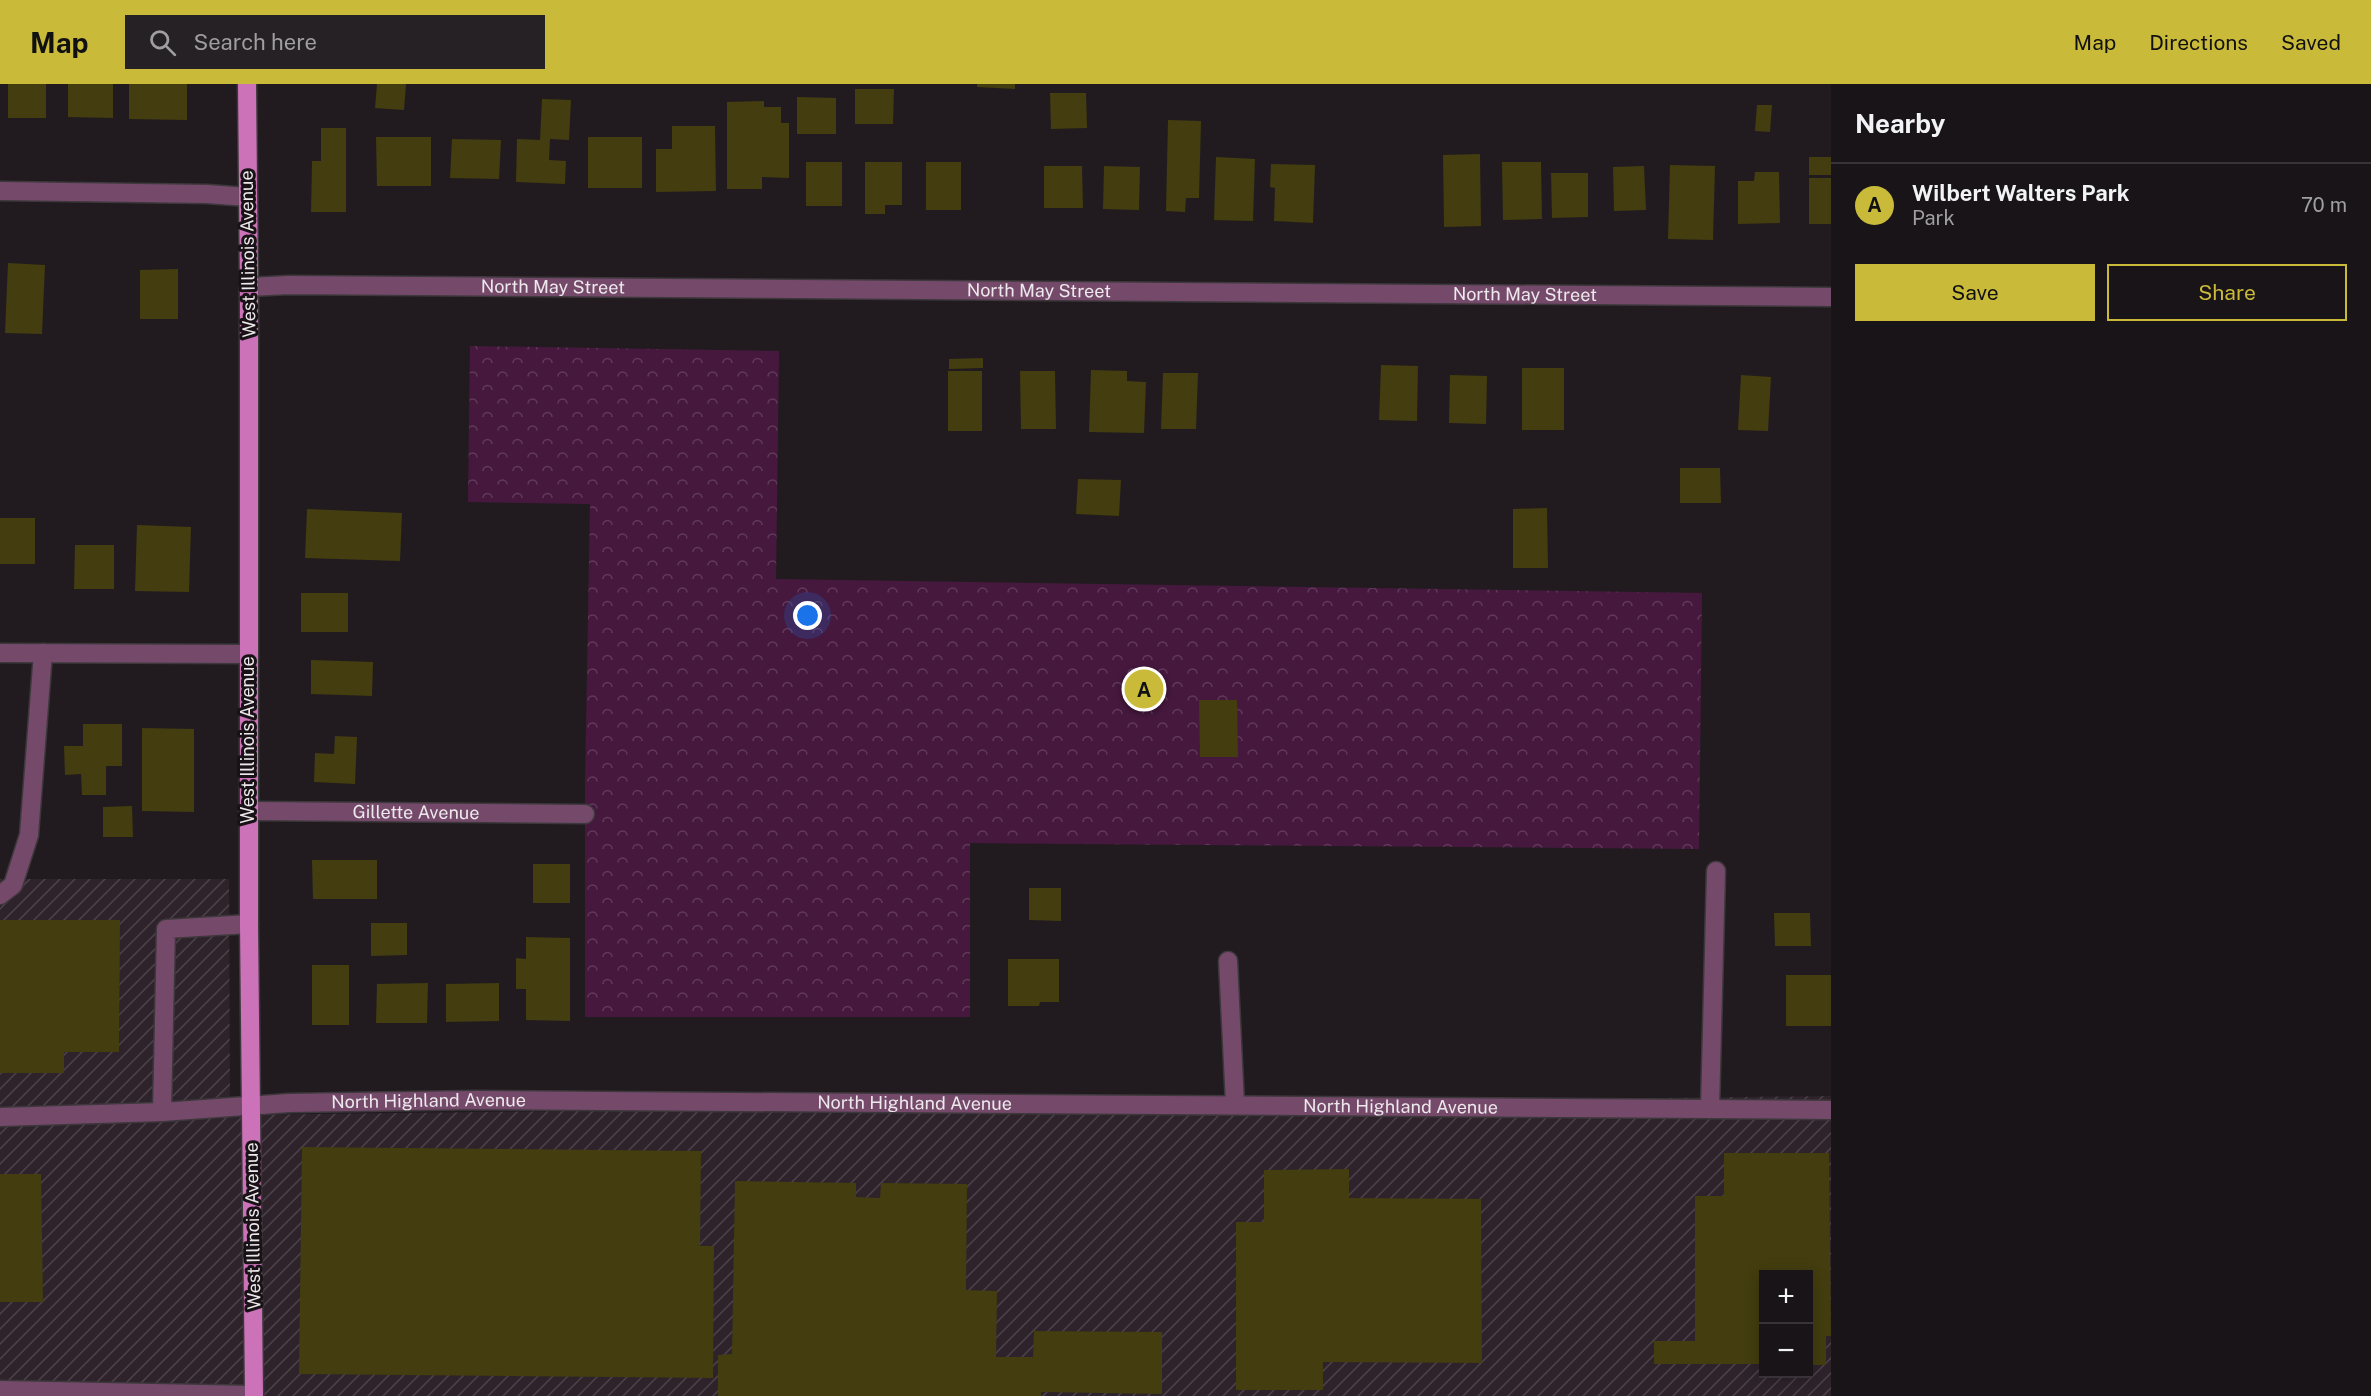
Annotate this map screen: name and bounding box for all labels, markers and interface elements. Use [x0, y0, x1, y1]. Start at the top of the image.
search box [125, 15, 545, 69]
text: Map [30, 26, 89, 59]
icon: search [146, 26, 179, 59]
text: Search here [194, 29, 317, 55]
text: Map [2074, 30, 2116, 55]
text: Directions [2149, 30, 2248, 55]
text: Saved [2281, 30, 2341, 55]
text: Nearby [1855, 108, 1945, 139]
street label: West Illinois Avenue [236, 170, 259, 338]
text: Wilbert Walters Park [1912, 180, 2129, 206]
text: A [1867, 193, 1882, 217]
text: 70 m [2301, 193, 2347, 217]
text: Park [1912, 206, 1955, 230]
button: Save [1855, 264, 2095, 321]
button: Share [2107, 264, 2347, 321]
street label: North May Street [481, 275, 625, 298]
street label: North May Street [967, 279, 1111, 301]
street label: North May Street [1453, 283, 1597, 305]
your location [793, 601, 822, 630]
street label: West Illinois Avenue [237, 656, 258, 824]
pin: A [1124, 666, 1164, 712]
street label: Gillette Avenue [352, 801, 480, 823]
street label: North Highland Avenue [331, 1089, 526, 1112]
street label: North Highland Avenue [817, 1092, 1012, 1114]
street label: North Highland Avenue [1303, 1095, 1498, 1118]
street label: West Illinois Avenue [241, 1142, 264, 1310]
map controls [1759, 1270, 1813, 1378]
button: + [1759, 1270, 1813, 1324]
button: − [1759, 1324, 1813, 1378]

